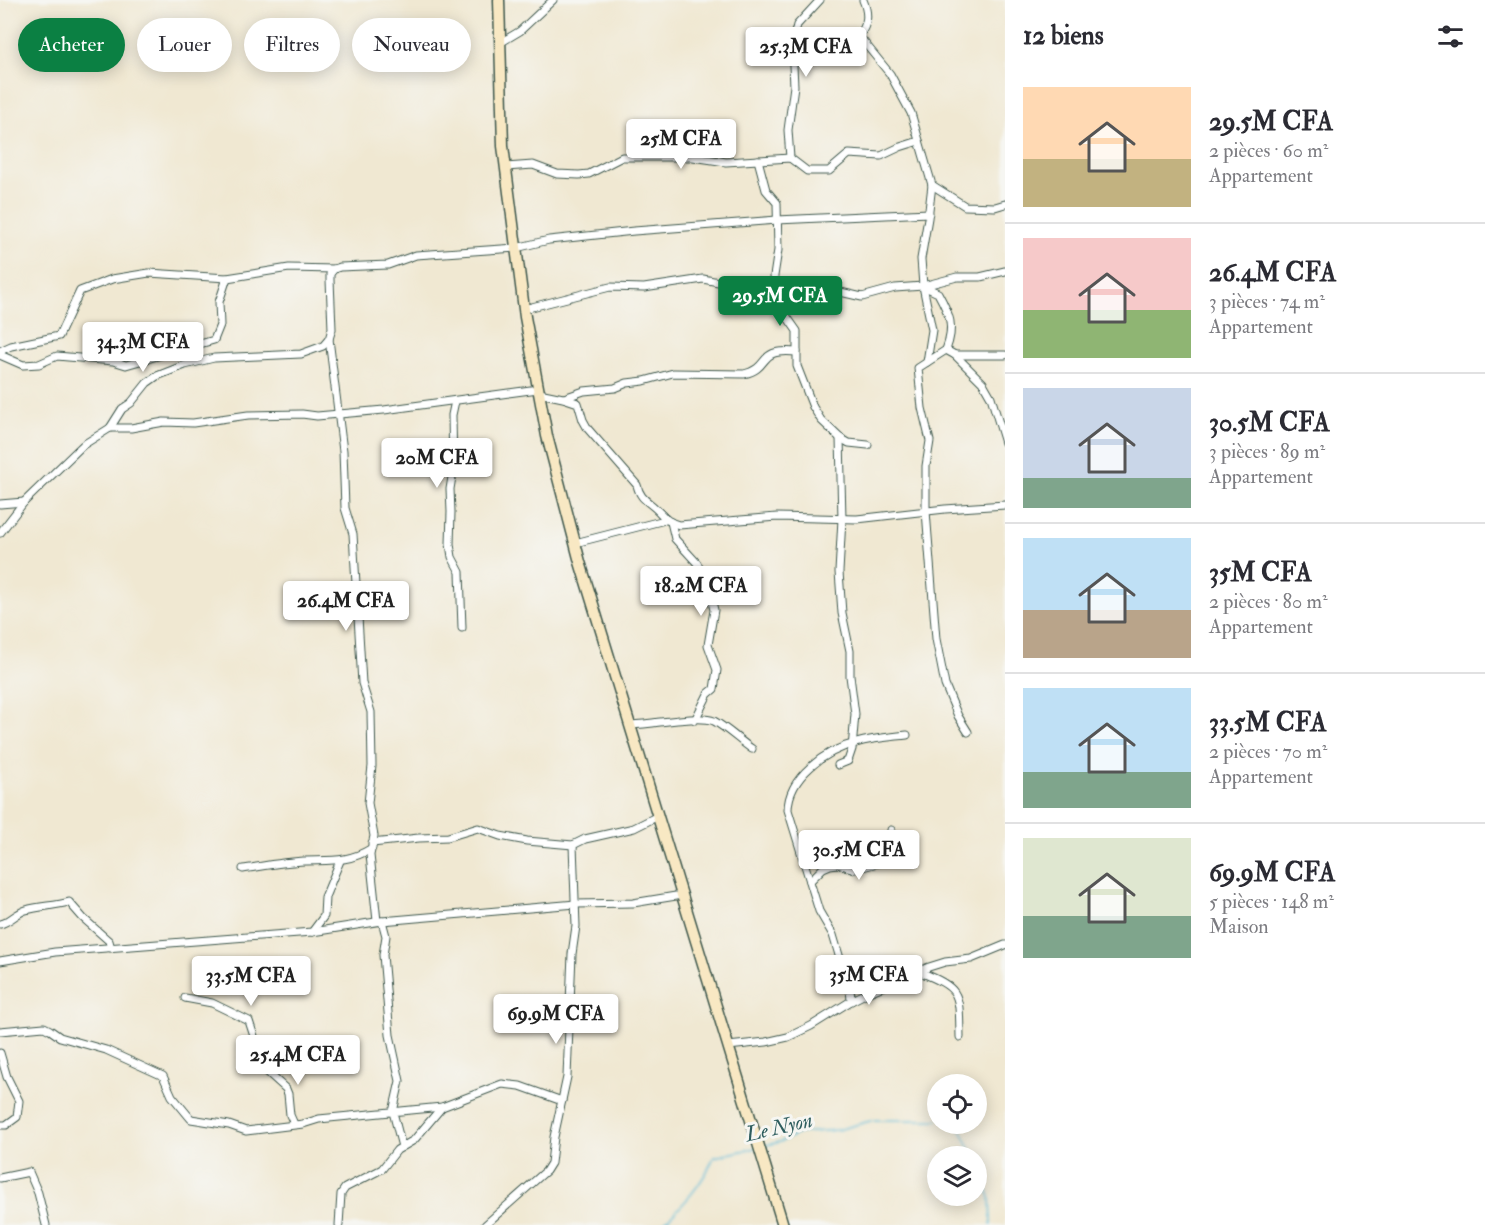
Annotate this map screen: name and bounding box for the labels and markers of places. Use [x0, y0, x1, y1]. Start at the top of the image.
pin: 25.3M CFA [737, 27, 875, 78]
pin: 25M CFA [626, 119, 736, 170]
pin: 29.5M CFA [711, 276, 849, 327]
pin: 34.3M CFA [74, 322, 212, 373]
pin: 20M CFA [382, 438, 492, 489]
pin: 18.2M CFA [632, 566, 770, 617]
pin: 26.4M CFA [277, 581, 415, 632]
pin: 30.5M CFA [790, 830, 928, 881]
pin: 35M CFA [814, 955, 924, 1006]
pin: 33.5M CFA [182, 956, 320, 1007]
pin: 69.9M CFA [487, 994, 625, 1045]
pin: 25.4M CFA [229, 1035, 367, 1086]

